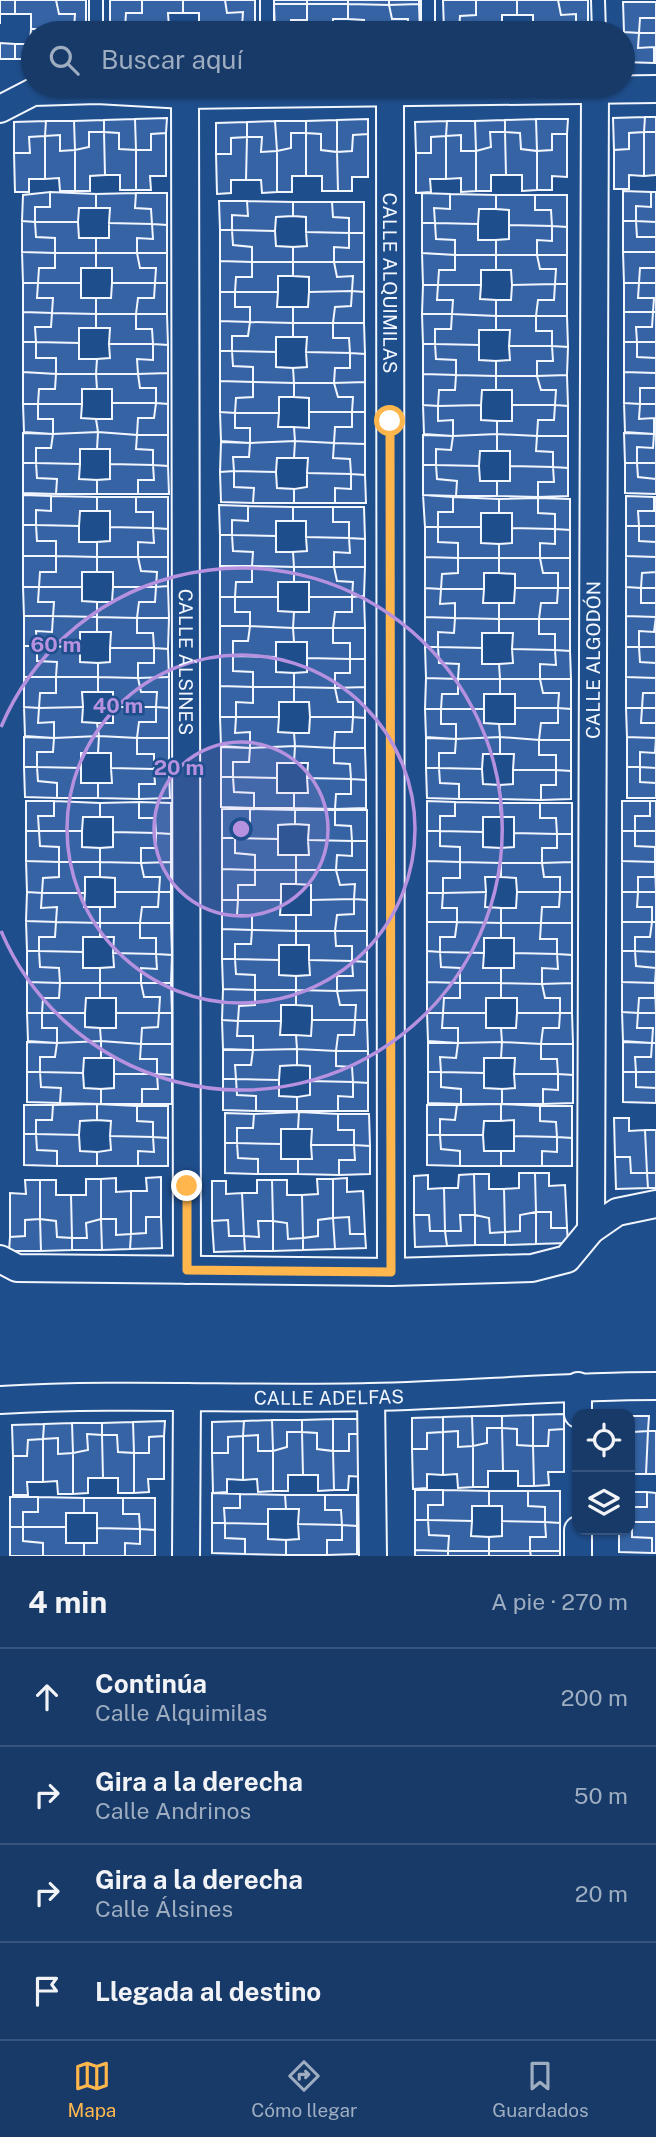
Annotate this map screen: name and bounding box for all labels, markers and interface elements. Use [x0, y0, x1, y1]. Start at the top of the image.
search box [21, 21, 635, 98]
icon: search [45, 41, 83, 79]
text: Buscar aquí [101, 44, 243, 75]
street label: CALLE ALQUIMILAS [379, 193, 401, 373]
route start [374, 405, 405, 436]
street label: CALLE ALGODÓN [582, 581, 604, 739]
street label: CALLE ÁLSINES [175, 589, 197, 735]
text: 60 m [31, 632, 81, 657]
text: 40 m [93, 693, 143, 718]
text: 20 m [154, 755, 204, 780]
centre of rings [229, 817, 253, 841]
route end [171, 1170, 202, 1201]
street label: CALLE ADELFAS [254, 1385, 404, 1409]
map controls [572, 1409, 635, 1535]
button: locate [572, 1409, 635, 1472]
button: layers [572, 1472, 635, 1535]
text: 4 min [28, 1584, 107, 1620]
text: A pie · 270 m [491, 1588, 628, 1615]
text: Continúa [95, 1668, 207, 1699]
icon: ahead [28, 1678, 66, 1716]
text: 200 m [561, 1684, 628, 1711]
text: Calle Alquimilas [95, 1699, 267, 1726]
text: Gira a la derecha [95, 1766, 303, 1797]
icon: right [28, 1776, 66, 1814]
text: 50 m [574, 1782, 628, 1809]
text: Calle Andrinos [95, 1797, 251, 1824]
text: Gira a la derecha [95, 1864, 303, 1895]
icon: right [28, 1874, 66, 1912]
text: 20 m [575, 1880, 628, 1907]
text: Calle Álsines [95, 1895, 233, 1922]
icon: arrive [28, 1972, 66, 2010]
text: Llegada al destino [95, 1976, 321, 2007]
tab: Mapa [67, 2057, 116, 2121]
tab: Cómo llegar [251, 2057, 358, 2121]
tab: Guardados [492, 2057, 589, 2121]

